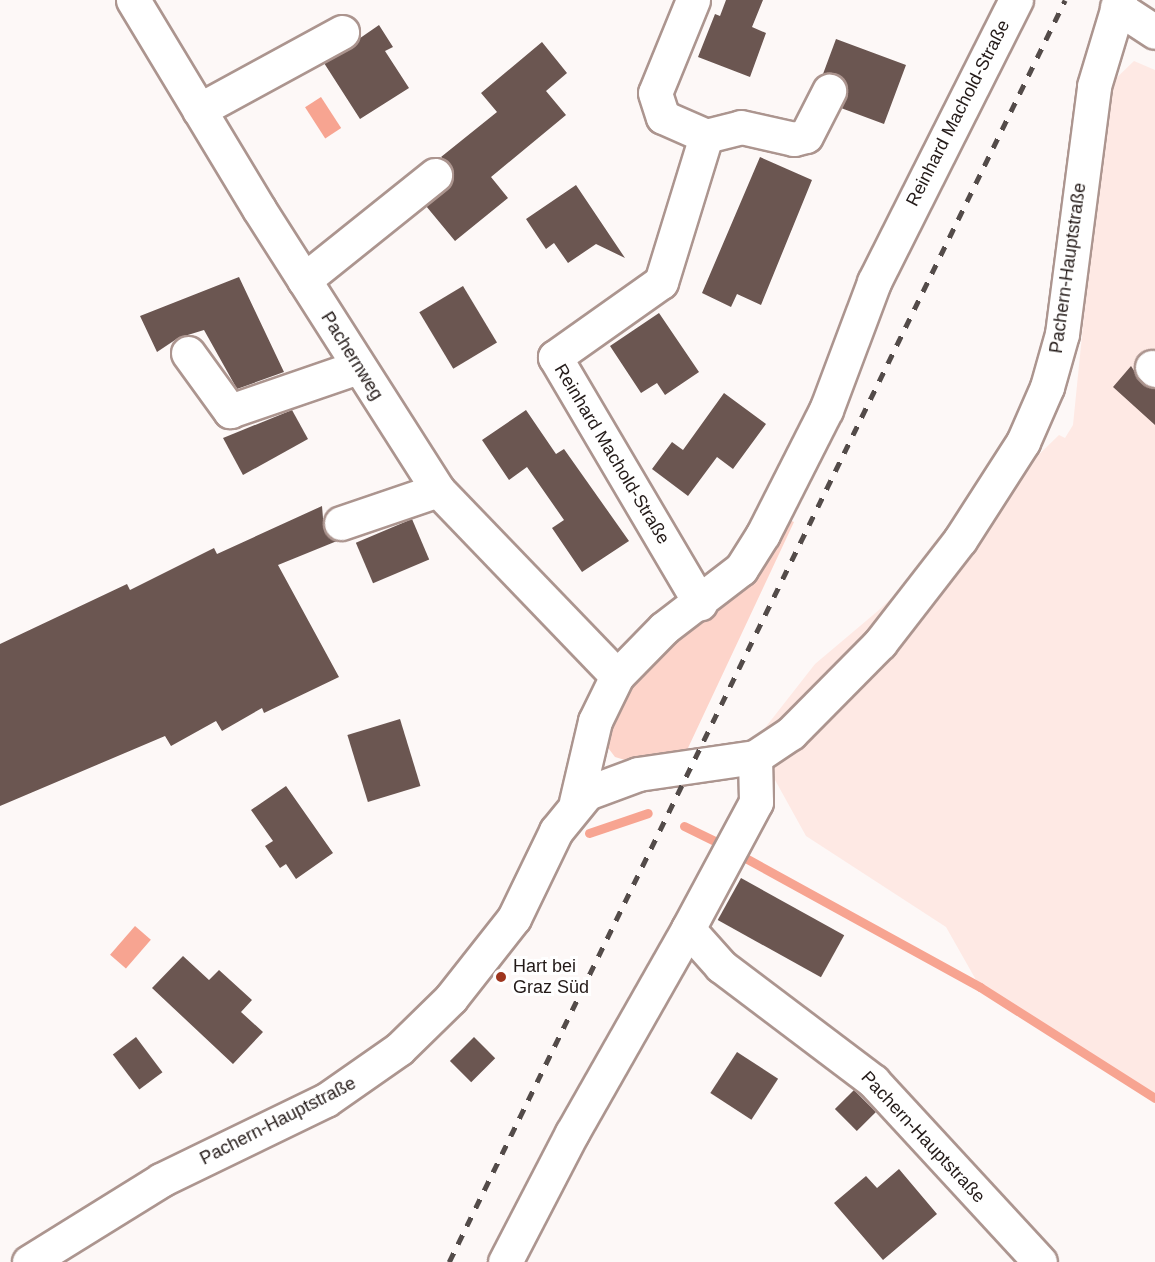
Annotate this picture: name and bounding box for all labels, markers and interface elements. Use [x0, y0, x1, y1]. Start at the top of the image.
street label: Reinhard Machold-Straße [902, 16, 1014, 210]
street label: Pachern-Hauptstraße [1045, 181, 1091, 355]
street label: Pachernweg [316, 308, 388, 404]
street label: Reinhard Machold-Straße [550, 360, 674, 548]
place label: Hart bei Graz Süd [513, 956, 589, 998]
marker: Hart bei Graz Süd [494, 970, 508, 984]
street label: Pachern-Hauptstraße [856, 1067, 990, 1207]
street label: Pachern-Hauptstraße [196, 1072, 360, 1170]

